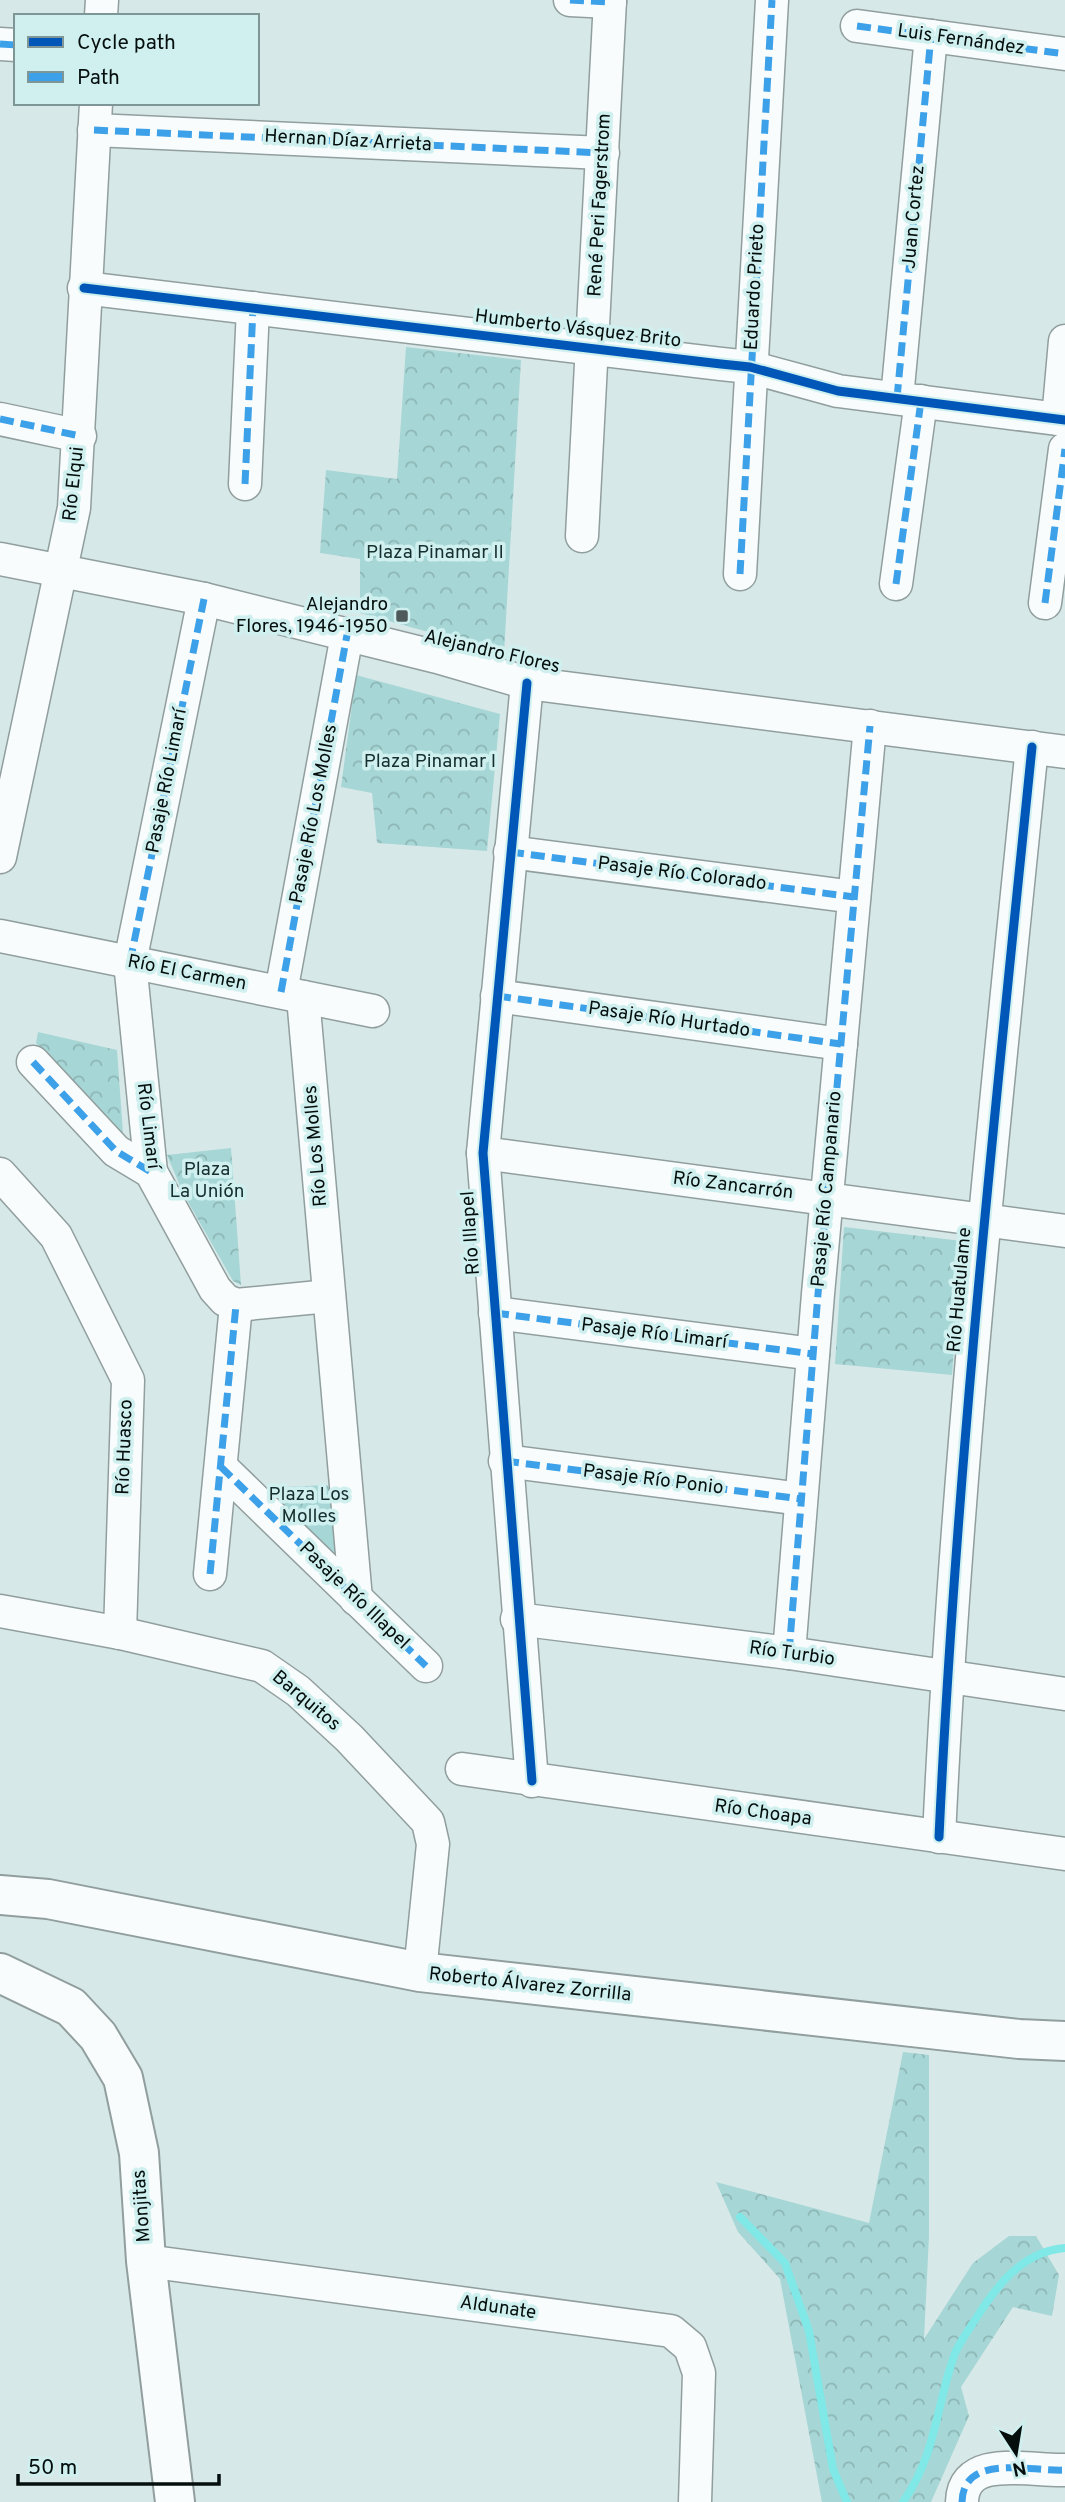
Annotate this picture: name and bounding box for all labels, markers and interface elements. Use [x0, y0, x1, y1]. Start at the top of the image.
legend [14, 14, 259, 105]
street label: Luis Fernández [896, 19, 1026, 61]
text: Cycle path [77, 30, 176, 57]
text: Path [77, 65, 120, 92]
street label: René Peri Fagerstrom [583, 113, 617, 297]
street label: Hernan Díaz Arrieta [264, 125, 432, 157]
street label: Juan Cortez [898, 164, 930, 270]
street label: Eduardo Prieto [740, 223, 770, 351]
street label: Humberto Vásquez Brito [473, 304, 683, 354]
street label: Río Elqui [58, 445, 90, 523]
park label: Plaza Pinamar II [366, 541, 504, 565]
place label: Alejandro Flores, 1946-1950 [236, 593, 388, 639]
marker: Alejandro Flores, 1946-1950 [394, 608, 410, 624]
street label: Alejandro Flores [422, 625, 562, 679]
street label: Pasaje Río Limarí [141, 704, 193, 855]
street label: Pasaje Río Los Molles [285, 722, 343, 906]
park label: Plaza Pinamar I [364, 750, 496, 774]
street label: Pasaje Río Colorado [596, 852, 768, 896]
street label: Río El Carmen [125, 950, 249, 996]
street label: Pasaje Río Hurtado [586, 997, 752, 1043]
street label: Río Limarí [131, 1082, 165, 1173]
street label: Río Los Molles [299, 1084, 333, 1208]
street label: Pasaje Río Campanario [806, 1090, 848, 1288]
park label: Plaza La Unión [170, 1158, 245, 1204]
street label: Río Zancarrón [671, 1167, 795, 1205]
street label: Río Illapel [456, 1190, 486, 1276]
street label: Río Huatulame [943, 1226, 977, 1354]
street label: Pasaje Río Limarí [580, 1313, 731, 1355]
street label: Río Huasco [111, 1399, 139, 1495]
street label: Pasaje Río Ponio [581, 1459, 725, 1501]
park label: Plaza Los Molles [269, 1483, 349, 1529]
street label: Pasaje Río Illapel [294, 1537, 414, 1655]
street label: Río Turbio [748, 1636, 836, 1672]
street label: Barquitos [267, 1665, 345, 1737]
street label: Río Choapa [713, 1794, 813, 1832]
street label: Roberto Álvarez Zorrilla [428, 1961, 633, 2008]
street label: Monjitas [127, 2169, 157, 2243]
street label: Aldunate [458, 2291, 538, 2325]
north arrow [981, 2418, 1051, 2488]
scale bar [18, 2442, 219, 2486]
text: 50 m [28, 2455, 77, 2482]
text: N [1010, 2455, 1028, 2481]

